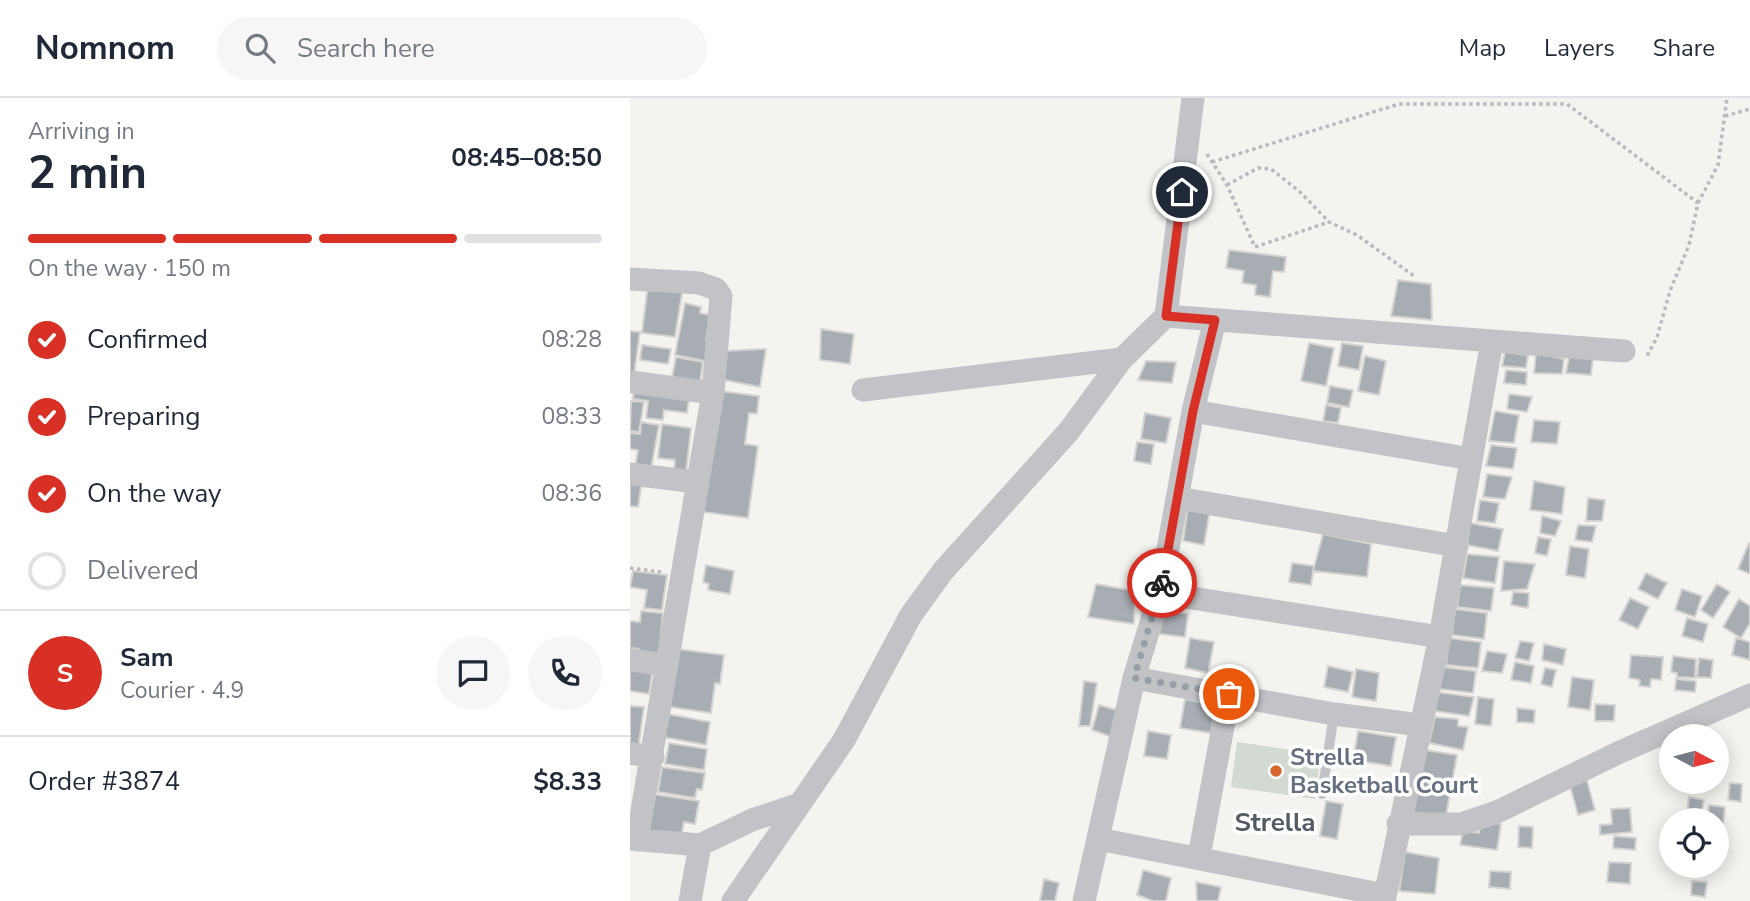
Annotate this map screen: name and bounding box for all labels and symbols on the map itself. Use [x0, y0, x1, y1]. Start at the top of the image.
pin [1152, 162, 1212, 222]
courier [1127, 548, 1197, 618]
pin [1199, 664, 1259, 724]
north arrow [1659, 724, 1729, 794]
place label: Strella Basketball Court [1290, 741, 1479, 801]
marker: Strella Basketball Court [1268, 763, 1284, 779]
district label: Strella [1234, 805, 1316, 840]

